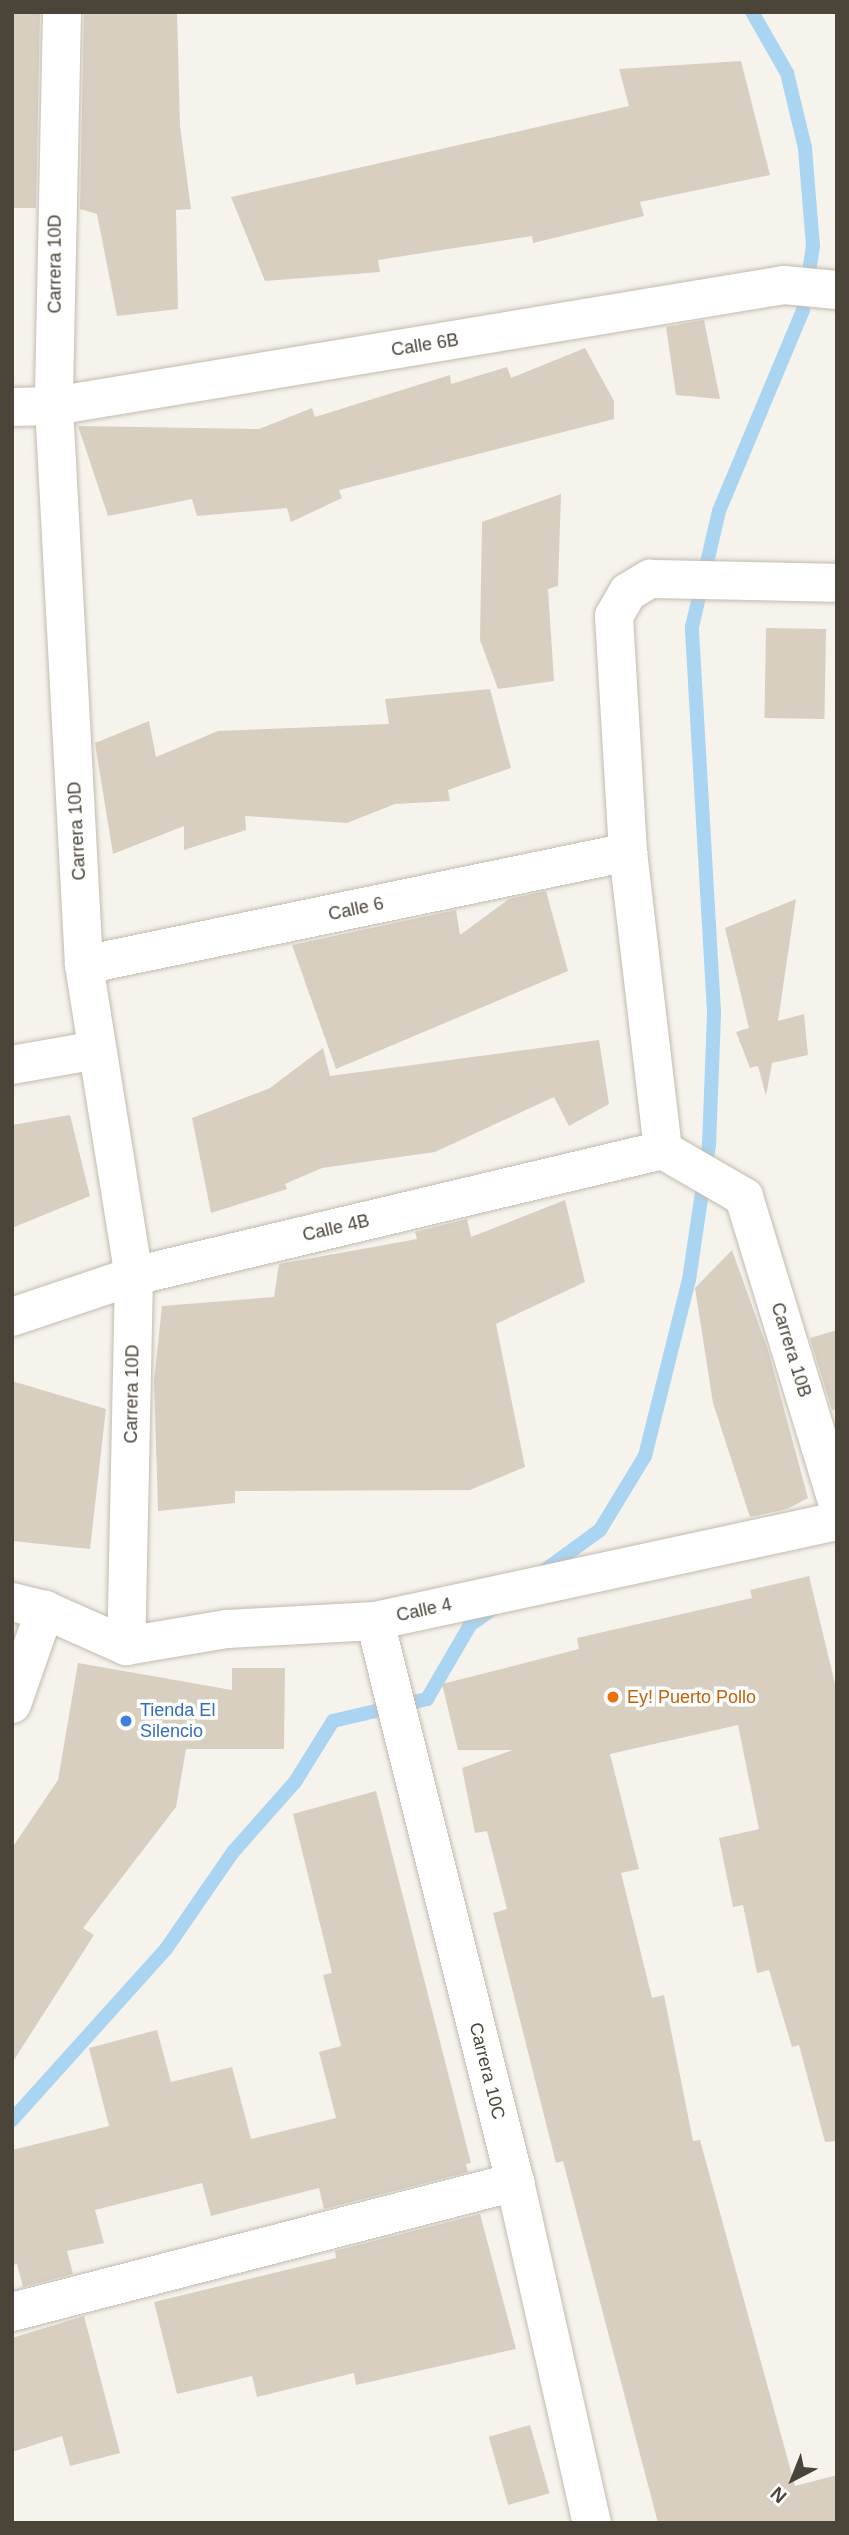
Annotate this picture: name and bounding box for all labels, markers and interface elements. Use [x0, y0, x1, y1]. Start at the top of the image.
street label: Carrera 10D [44, 214, 66, 314]
street label: Calle 6B [390, 329, 460, 361]
street label: Carrera 10D [64, 781, 90, 881]
street label: Calle 6 [326, 893, 386, 925]
street label: Calle 4B [300, 1210, 372, 1246]
street label: Carrera 10B [766, 1300, 816, 1400]
street label: Carrera 10D [120, 1344, 144, 1444]
street label: Calle 4 [394, 1594, 454, 1626]
place label: Ey! Puerto Pollo [627, 1686, 756, 1708]
marker: Ey! Puerto Pollo [605, 1689, 621, 1705]
place label: Tienda El Silencio [140, 1700, 215, 1742]
marker: Tienda El Silencio [118, 1713, 134, 1729]
street label: Carrera 10C [465, 2020, 509, 2122]
north arrow [758, 2444, 828, 2514]
text: N [766, 2483, 791, 2507]

